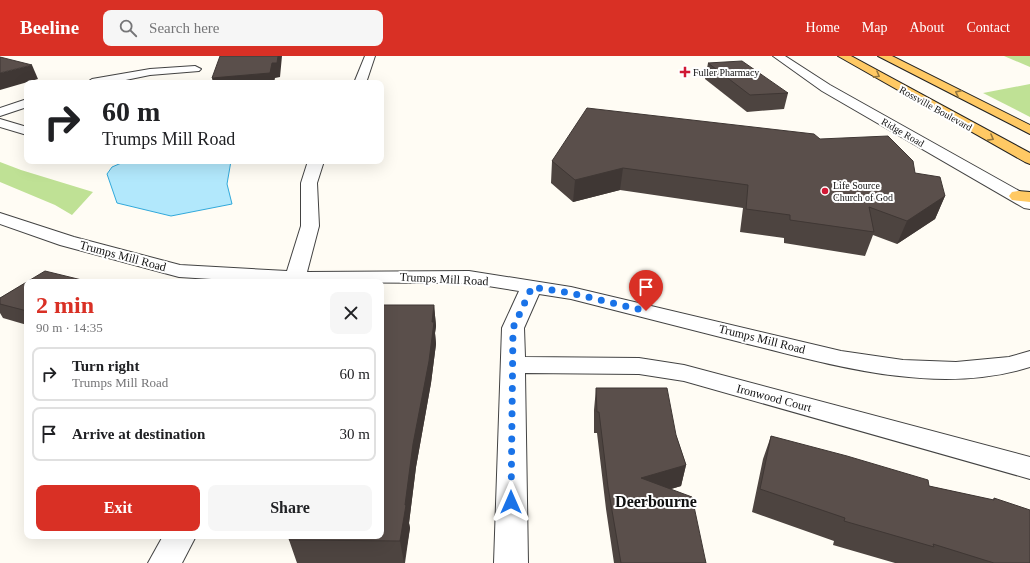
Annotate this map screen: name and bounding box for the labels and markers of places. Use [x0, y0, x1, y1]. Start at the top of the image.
marker: Fuller Pharmacy [680, 67, 690, 77]
place label: Fuller Pharmacy [693, 67, 759, 78]
place label: Life Source Church of God [833, 180, 893, 203]
marker: Life Source Church of God [820, 186, 830, 196]
pin [629, 270, 663, 311]

